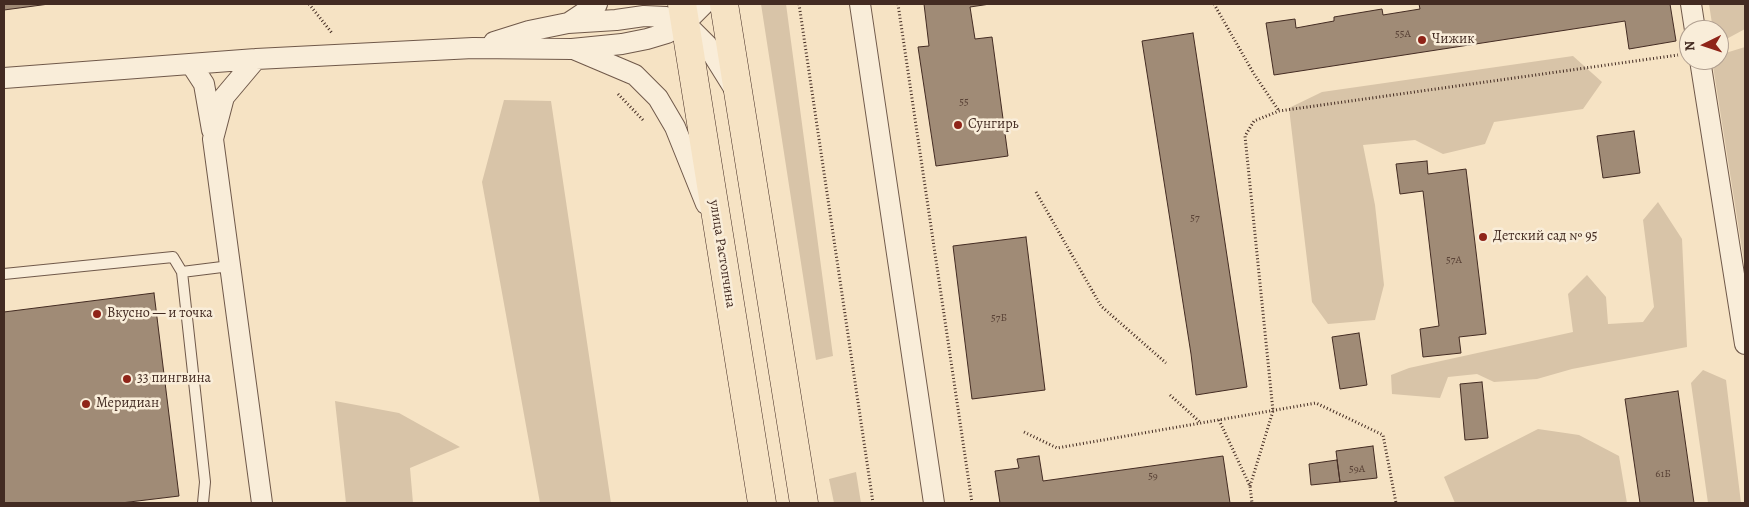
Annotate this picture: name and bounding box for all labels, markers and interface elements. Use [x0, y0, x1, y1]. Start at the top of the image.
north arrow [1679, 20, 1729, 70]
house number: 55А [1395, 27, 1411, 41]
place label: Чижик [1432, 32, 1474, 48]
marker: Чижик [1416, 34, 1428, 46]
text: N [1680, 40, 1699, 52]
house number: 55 [959, 95, 969, 109]
place label: Сунгирь [968, 117, 1019, 133]
marker: Сунгирь [952, 119, 964, 131]
street label: улица Растопчина [705, 199, 739, 309]
house number: 57 [1190, 211, 1200, 225]
place label: Детский сад № 95 [1493, 229, 1598, 245]
marker: Детский сад № 95 [1477, 231, 1489, 243]
house number: 57А [1446, 253, 1462, 267]
place label: Вкусно — и точка [107, 306, 213, 322]
marker: Вкусно — и точка [91, 308, 103, 320]
house number: 57Б [991, 311, 1007, 325]
place label: 33 пингвина [137, 371, 211, 387]
marker: 33 пингвина [121, 373, 133, 385]
place label: Меридиан [96, 396, 159, 412]
marker: Меридиан [80, 398, 92, 410]
house number: 59А [1349, 462, 1365, 476]
house number: 61Б [1655, 467, 1671, 481]
house number: 59 [1148, 469, 1158, 483]

